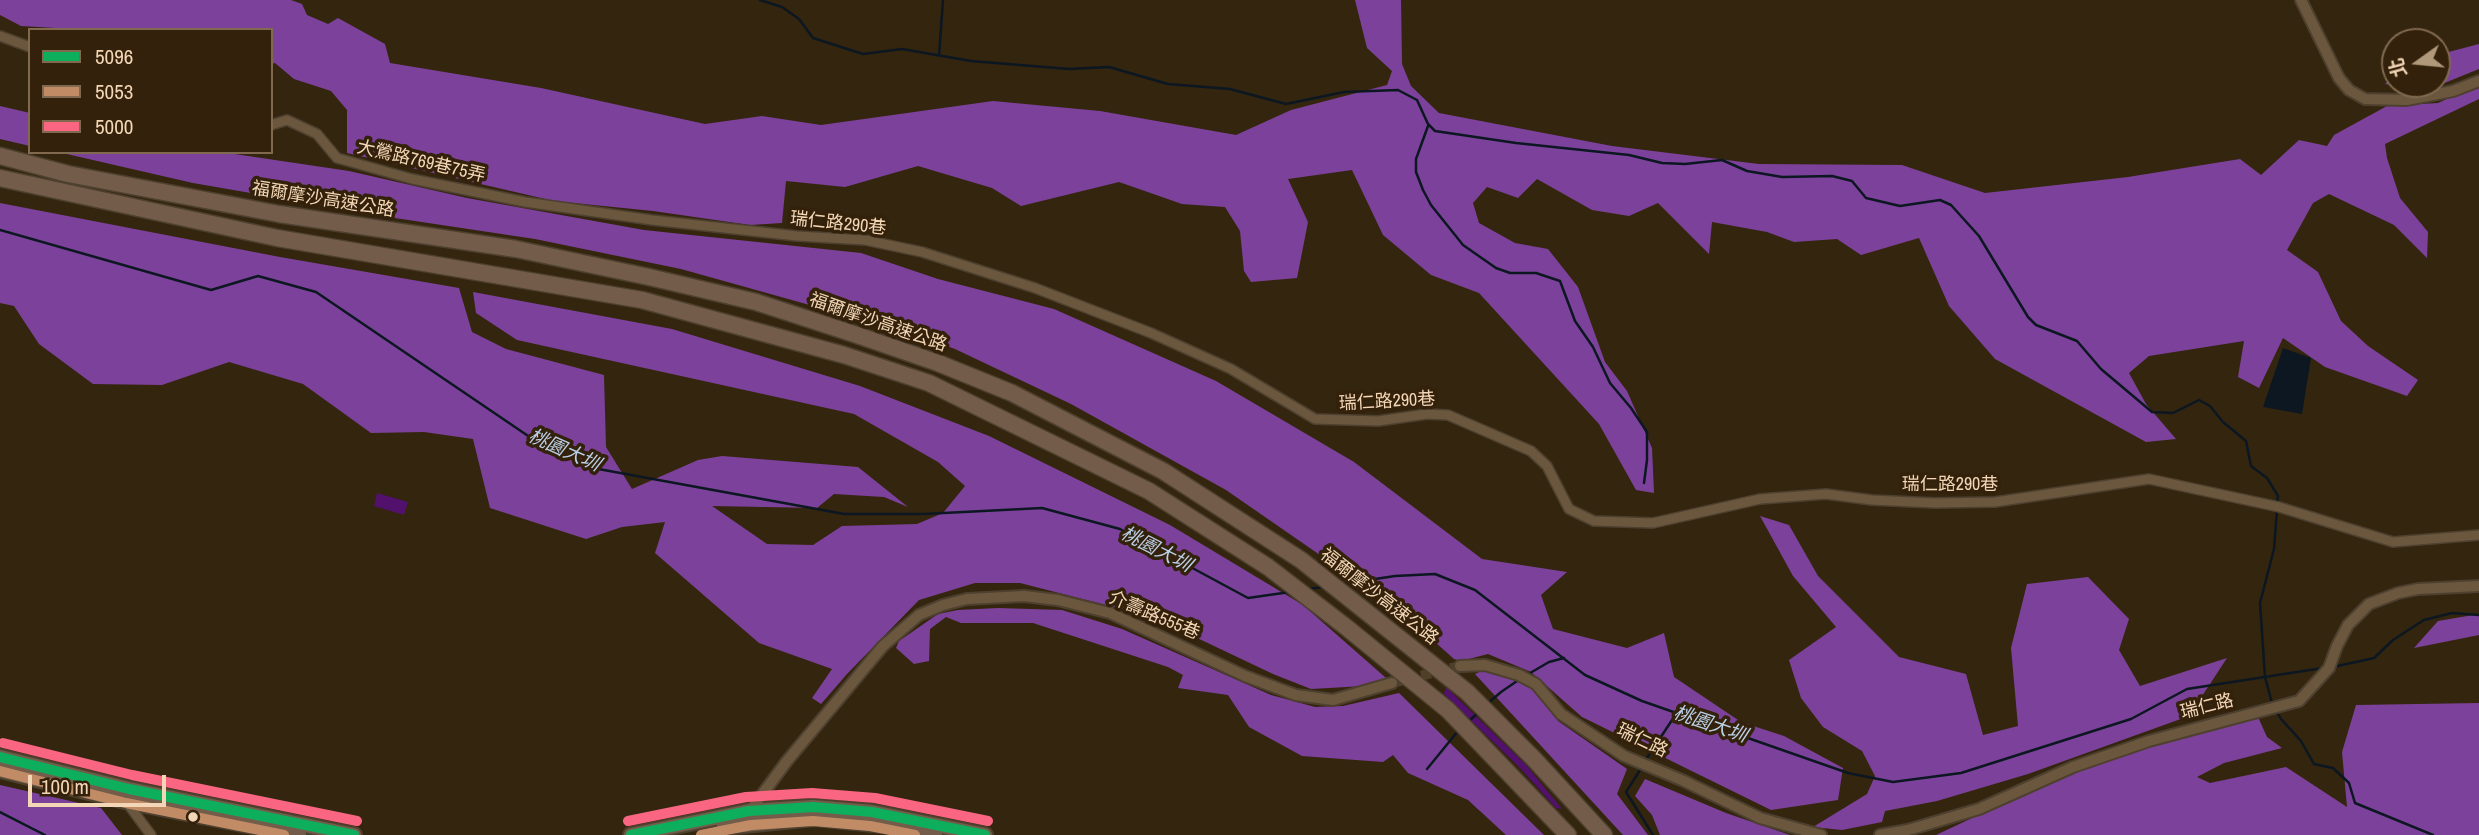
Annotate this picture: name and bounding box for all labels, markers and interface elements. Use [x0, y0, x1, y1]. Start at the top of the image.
legend [28, 28, 273, 154]
north arrow [2381, 28, 2451, 98]
text: 5096 [95, 42, 133, 71]
text: 北 [2383, 55, 2413, 80]
text: 5053 [95, 77, 133, 106]
text: 5000 [95, 112, 133, 141]
street label: 大鶯路769巷75弄 [355, 137, 487, 187]
street label: 福爾摩沙高速公路 [250, 178, 396, 222]
street label: 瑞仁路290巷 [789, 208, 887, 240]
street label: 福爾摩沙高速公路 [806, 289, 950, 357]
street label: 瑞仁路290巷 [1338, 389, 1436, 415]
water label: 桃園大圳 [525, 425, 603, 477]
street label: 瑞仁路290巷 [1902, 474, 1998, 496]
water label: 桃園大圳 [1117, 523, 1195, 577]
street label: 福爾摩沙高速公路 [1316, 544, 1442, 650]
street label: 介壽路555巷 [1105, 587, 1203, 645]
street label: 瑞仁路 [2178, 690, 2236, 724]
water label: 桃園大圳 [1670, 702, 1750, 748]
street label: 瑞仁路 [1613, 719, 1671, 763]
scale bar [32, 762, 170, 806]
text: 100 m [41, 772, 89, 801]
unlabelled marker [186, 810, 200, 824]

